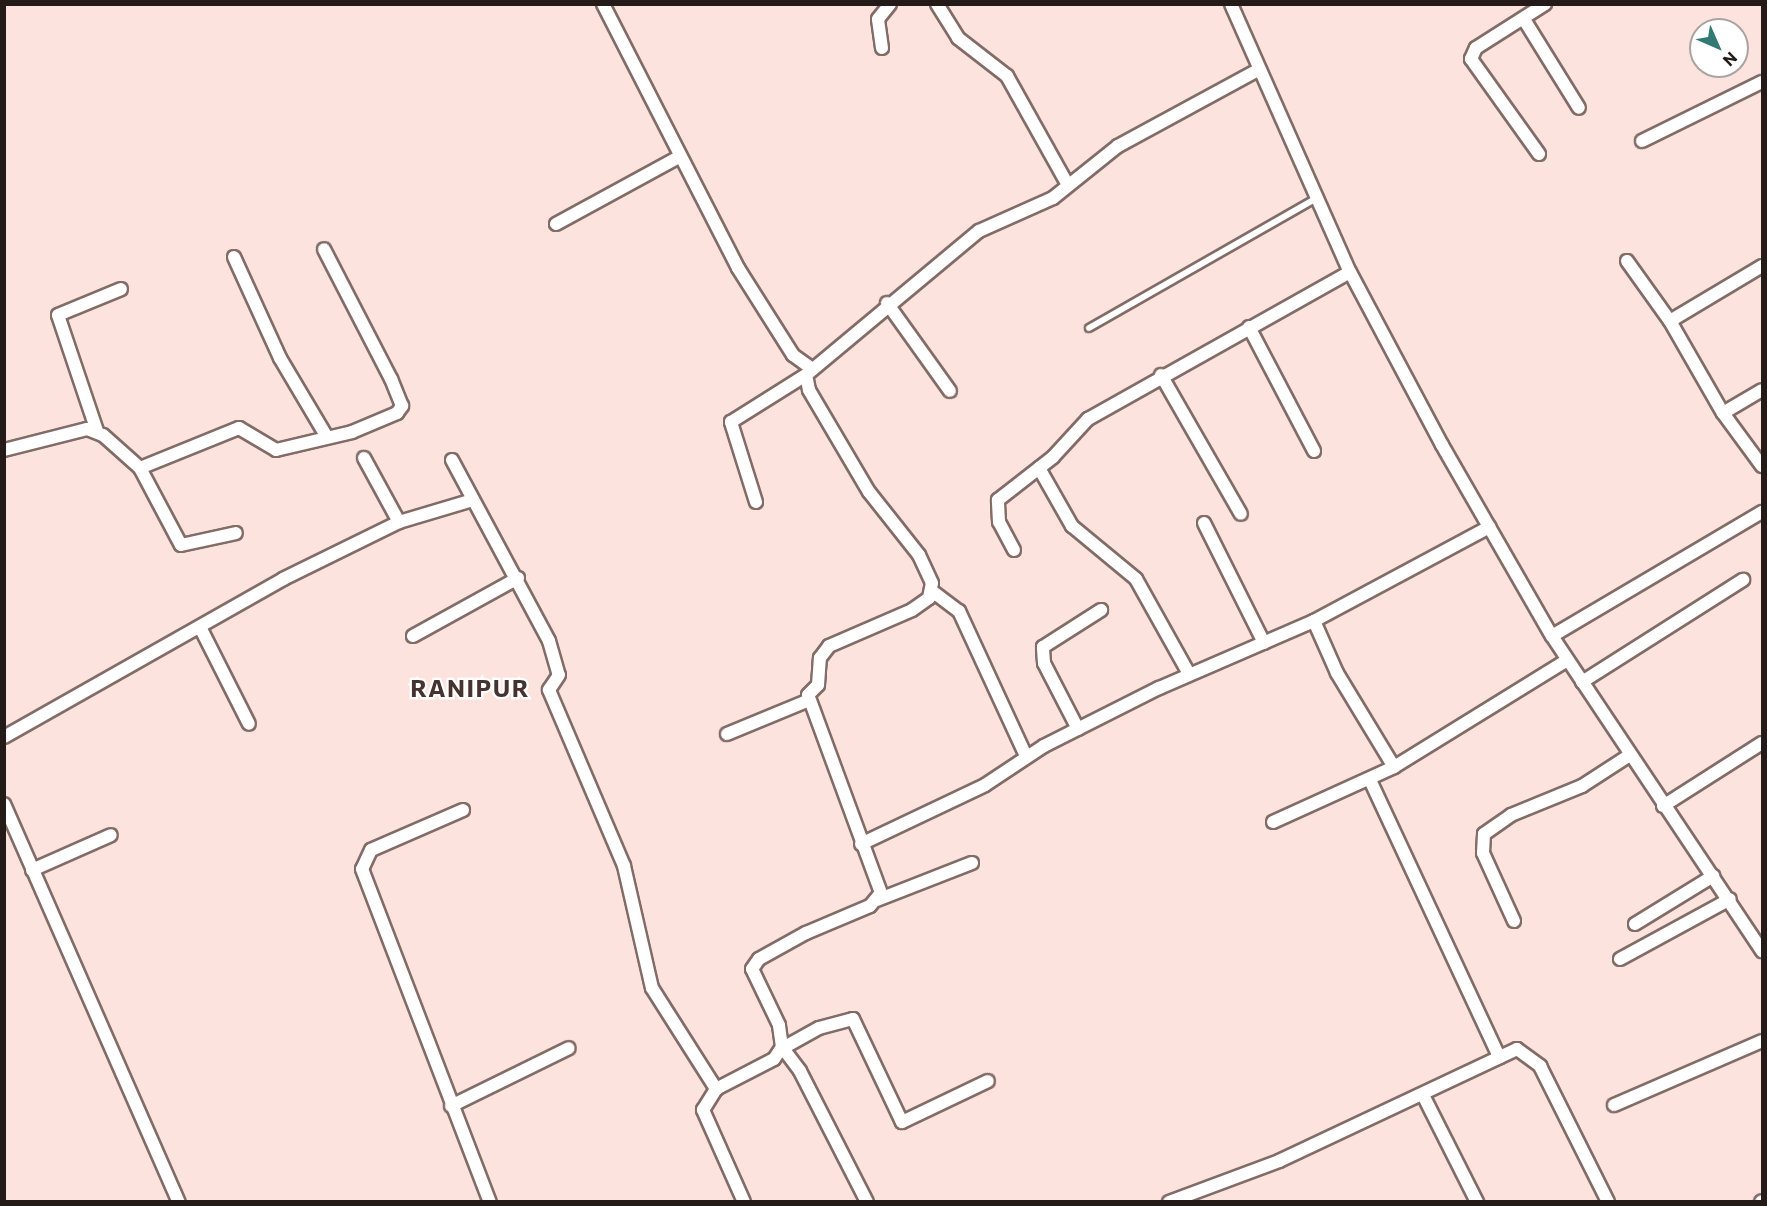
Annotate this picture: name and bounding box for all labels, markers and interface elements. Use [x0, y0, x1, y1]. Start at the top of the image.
north arrow [1689, 18, 1749, 78]
text: N [1720, 49, 1742, 71]
district label: RANIPUR [410, 674, 530, 702]

